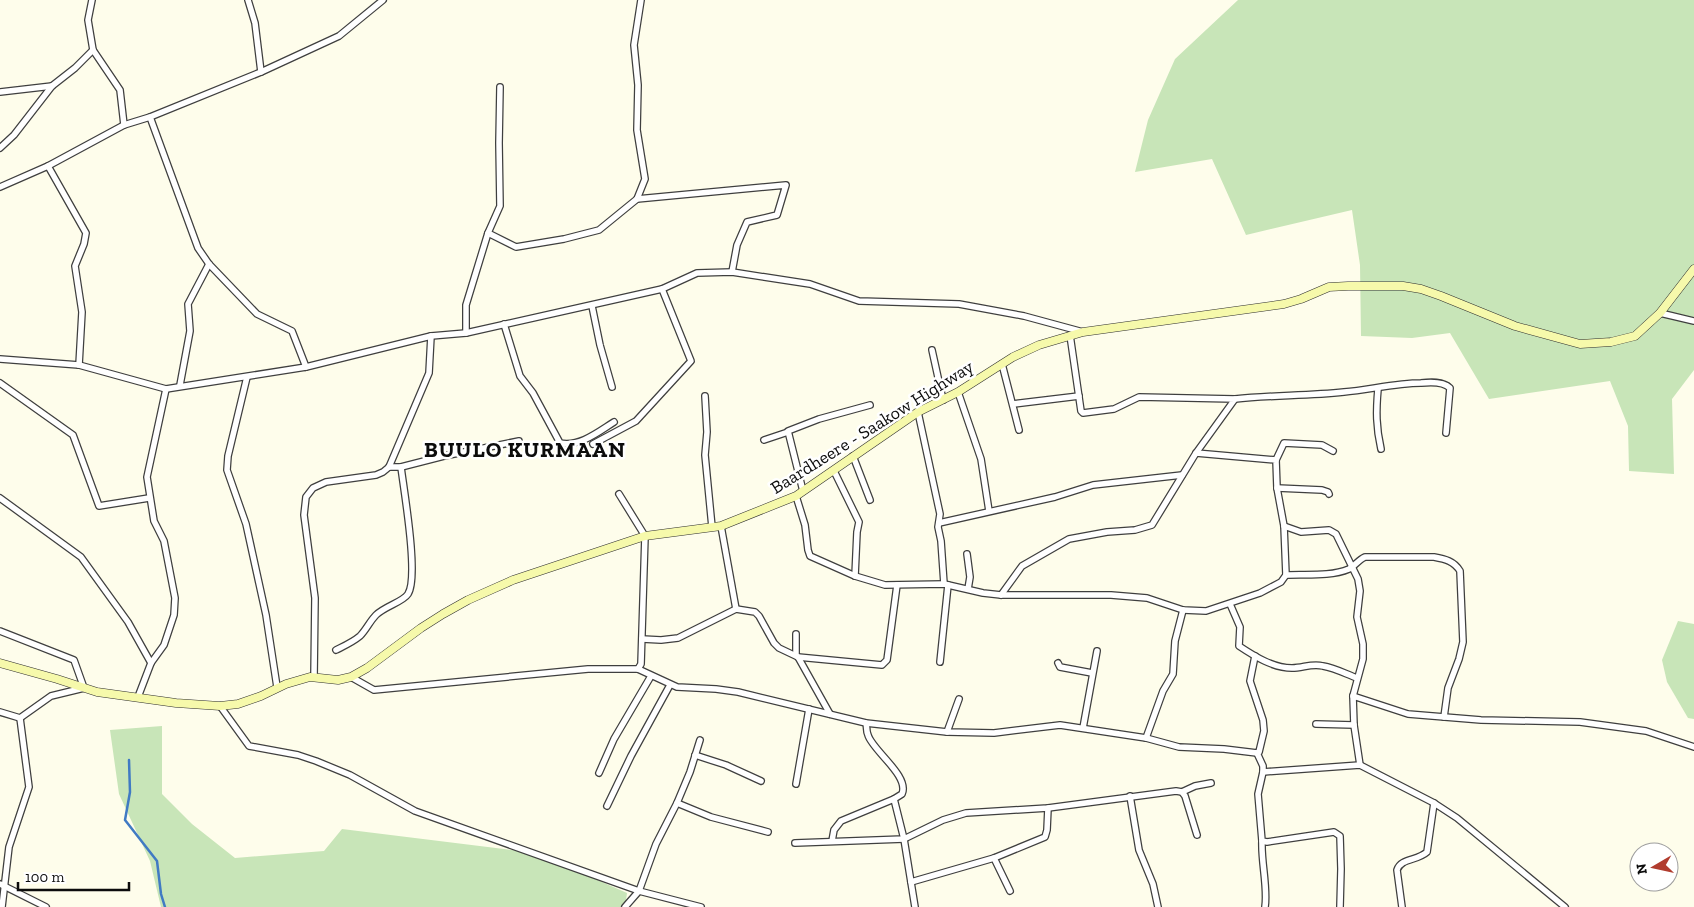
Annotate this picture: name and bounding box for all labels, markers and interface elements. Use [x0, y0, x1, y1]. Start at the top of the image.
street label: Baardheere - Saakow Highway [766, 355, 978, 499]
district label: BUULO KURMAAN [424, 436, 626, 463]
north arrow [1629, 842, 1679, 892]
scale bar [18, 860, 129, 892]
text: N [1632, 862, 1651, 876]
text: 100 m [25, 868, 64, 886]

